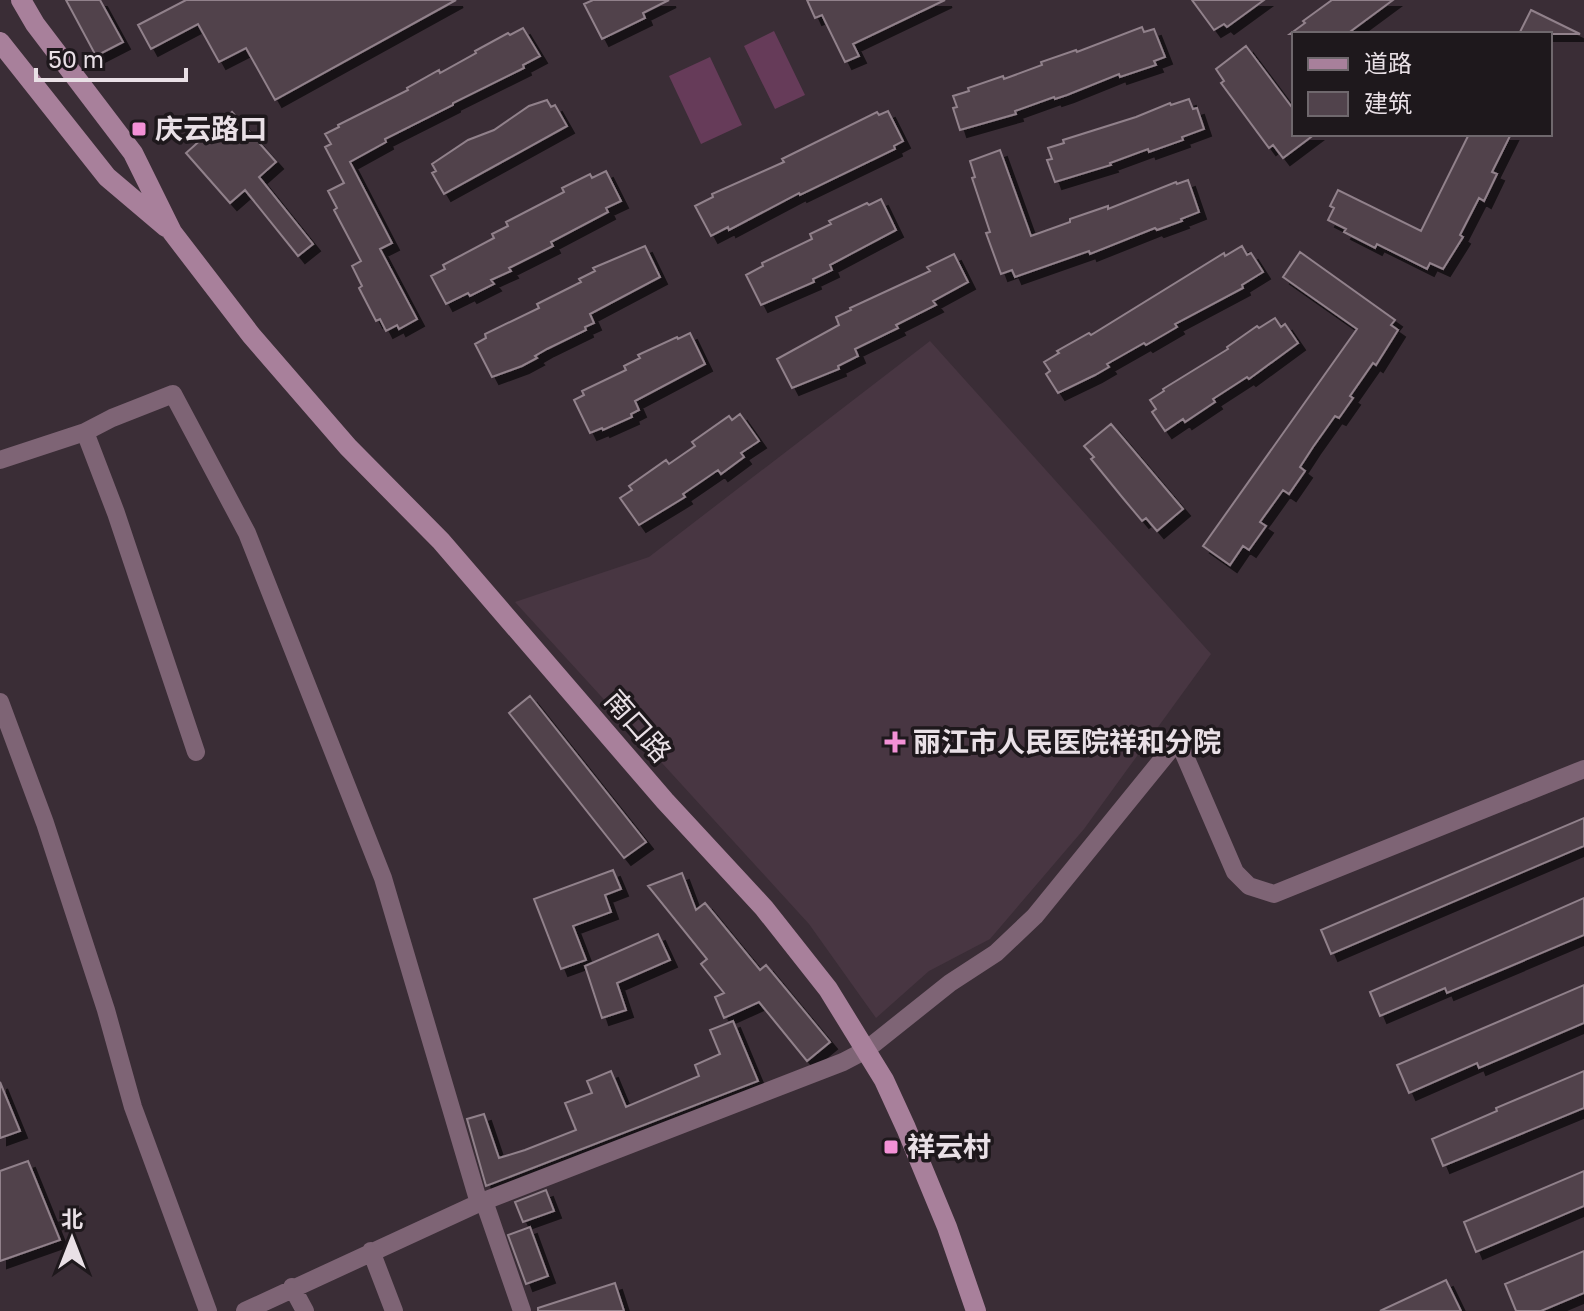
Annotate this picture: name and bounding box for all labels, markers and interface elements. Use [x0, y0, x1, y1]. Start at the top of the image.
scale bar [36, 32, 186, 82]
legend [1292, 32, 1552, 136]
text: 50 m [48, 44, 104, 73]
text: 道路 [1364, 48, 1412, 77]
text: 建筑 [1364, 88, 1412, 117]
place label: 庆云路口 [155, 112, 267, 145]
marker: 庆云路口 [130, 120, 148, 138]
street label: 南口路 [598, 683, 678, 768]
place label: 丽江市人民医院祥和分院 [913, 725, 1221, 758]
marker: 丽江市人民医院祥和分院 [884, 731, 906, 753]
place label: 祥云村 [907, 1130, 991, 1163]
marker: 祥云村 [882, 1138, 900, 1156]
north arrow [32, 1199, 112, 1279]
text: 北 [61, 1205, 83, 1232]

